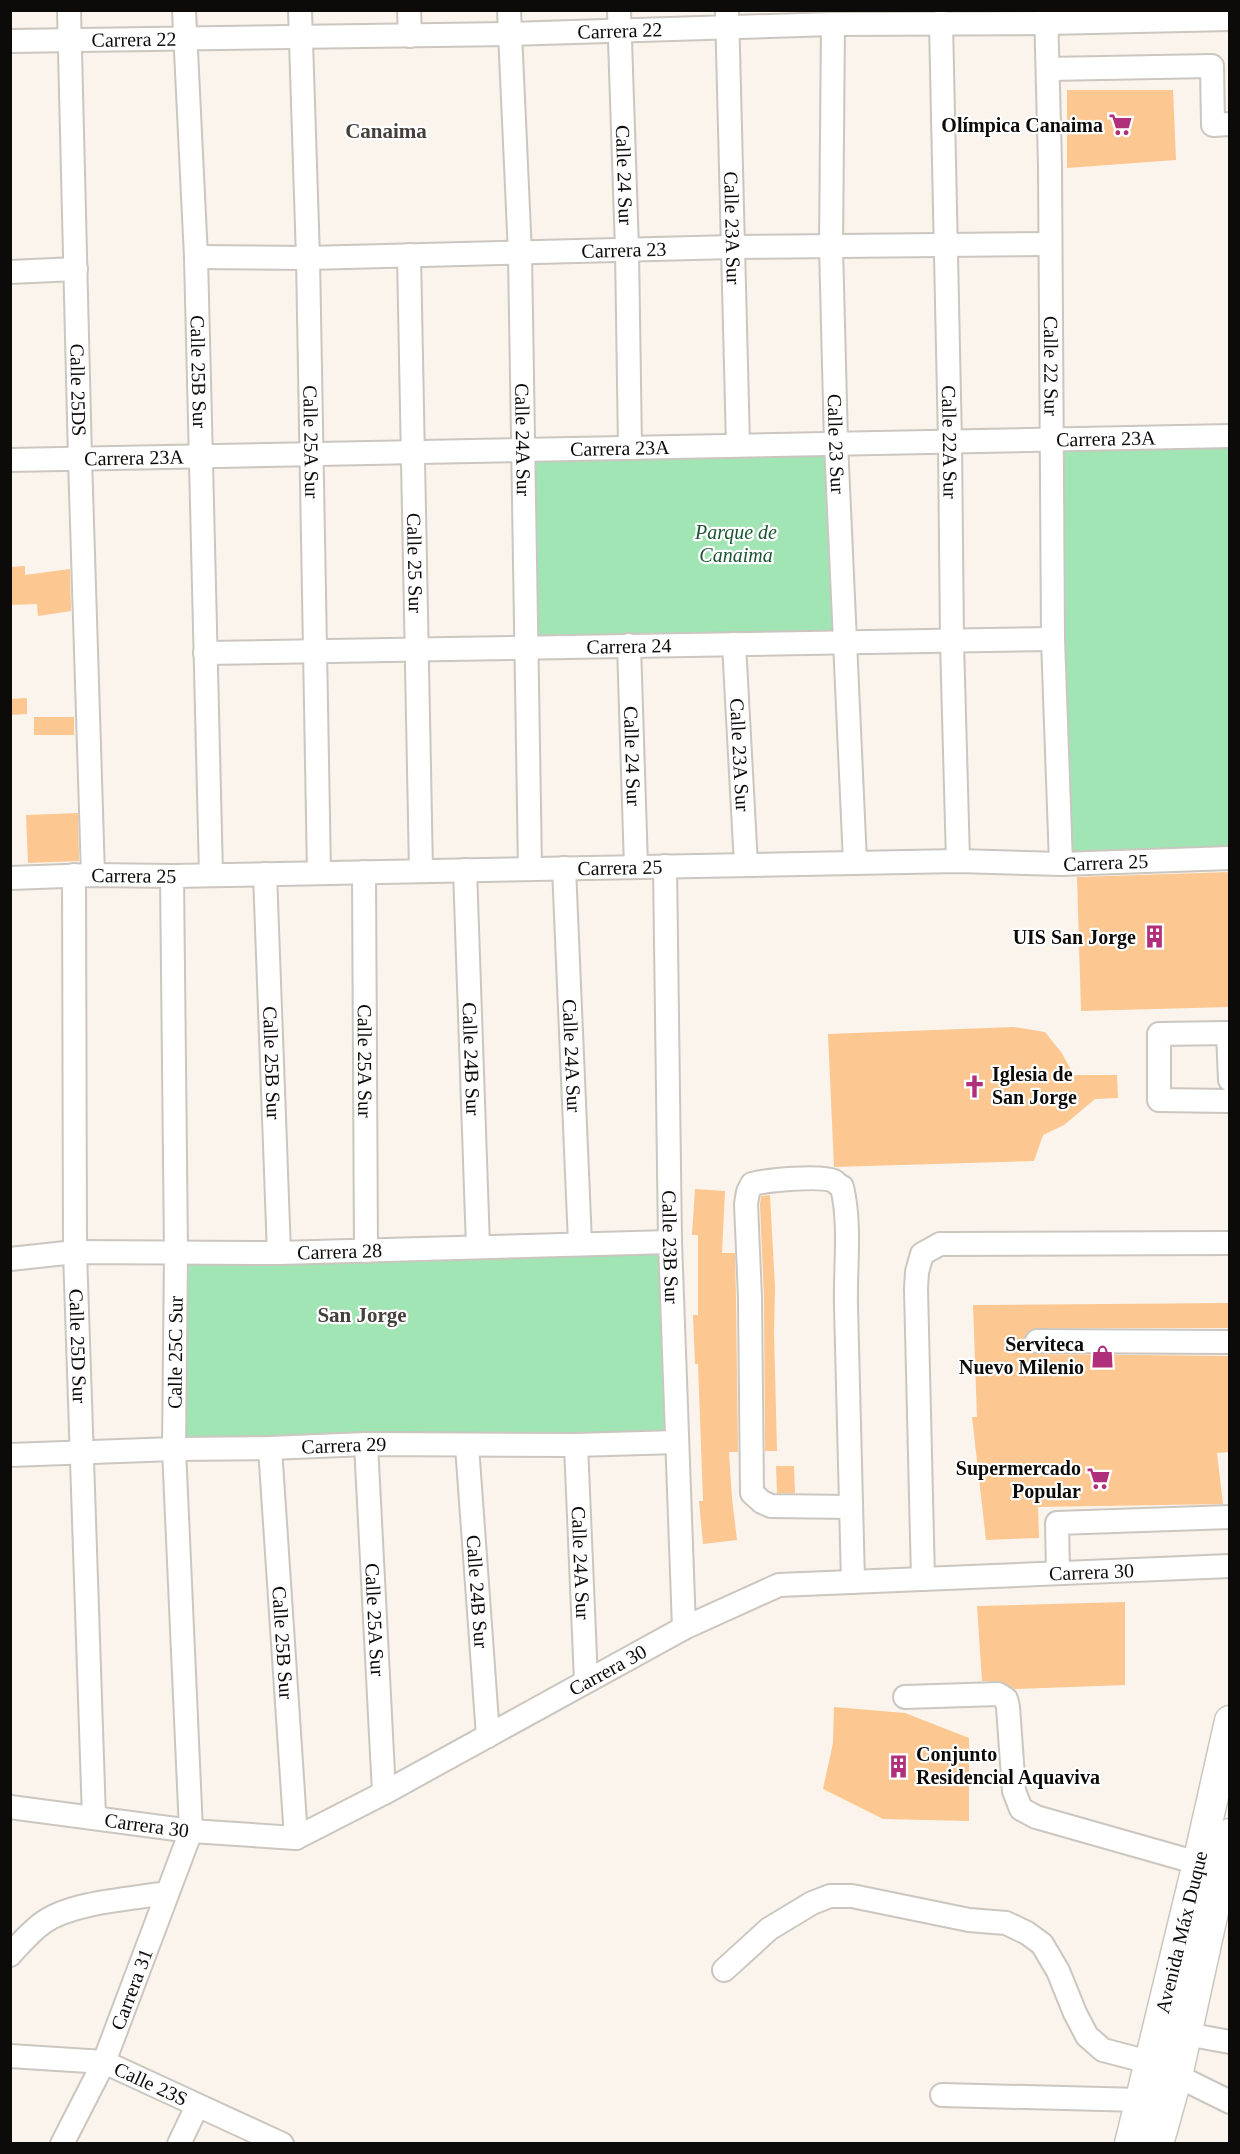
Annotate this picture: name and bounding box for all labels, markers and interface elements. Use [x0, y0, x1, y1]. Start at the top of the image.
street label: Carrera 22 [577, 18, 663, 43]
street label: Carrera 22 [91, 28, 177, 51]
supermarket icon: Olímpica Canaima [1108, 112, 1134, 138]
place label: Olímpica Canaima [941, 114, 1103, 137]
district label: Canaima [345, 119, 427, 143]
street label: Calle 24 Sur [612, 125, 637, 226]
street label: Calle 23A Sur [720, 171, 745, 285]
street label: Carrera 23 [581, 238, 667, 262]
street label: Calle 25B Sur [186, 315, 211, 429]
street label: Calle 22 Sur [1040, 316, 1063, 416]
street label: Calle 25DS [66, 343, 90, 437]
street label: Calle 24A Sur [511, 383, 535, 497]
street label: Calle 25A Sur [299, 385, 323, 499]
street label: Calle 22A Sur [938, 385, 962, 499]
street label: Calle 23 Sur [824, 394, 849, 495]
street label: Carrera 23A [1056, 426, 1156, 450]
street label: Carrera 23A [570, 436, 670, 460]
street label: Carrera 23A [84, 446, 184, 470]
street label: Calle 25 Sur [403, 513, 427, 613]
park label: Parque de Canaima [694, 521, 777, 566]
street label: Carrera 24 [586, 634, 672, 658]
street label: Calle 23A Sur [726, 698, 754, 812]
street label: Calle 24 Sur [620, 706, 645, 807]
street label: Carrera 25 [1063, 850, 1149, 875]
street label: Carrera 25 [577, 856, 663, 879]
street label: Carrera 25 [91, 864, 177, 887]
building icon: UIS San Jorge [1141, 924, 1167, 950]
place label: UIS San Jorge [1013, 926, 1136, 949]
street label: Calle 24A Sur [559, 999, 585, 1113]
street label: Calle 24B Sur [459, 1002, 484, 1116]
street label: Calle 25A Sur [354, 1004, 376, 1118]
street label: Calle 25B Sur [259, 1006, 285, 1120]
place label: Iglesia de San Jorge [992, 1063, 1077, 1109]
church icon: Iglesia de San Jorge [961, 1073, 987, 1099]
street label: Calle 23B Sur [658, 1190, 683, 1304]
street label: Carrera 28 [297, 1239, 382, 1263]
street label: Calle 25D Sur [65, 1288, 91, 1404]
street label: Calle 25C Sur [163, 1295, 187, 1409]
district label: San Jorge [317, 1303, 407, 1327]
place label: Serviteca Nuevo Milenio [959, 1333, 1084, 1378]
shop icon: Serviteca Nuevo Milenio [1089, 1343, 1115, 1369]
street label: Carrera 29 [301, 1433, 386, 1458]
place label: Supermercado Popular [956, 1457, 1081, 1503]
supermarket icon: Supermercado Popular [1086, 1466, 1112, 1492]
street label: Calle 24A Sur [568, 1506, 594, 1620]
street label: Calle 24B Sur [462, 1534, 493, 1649]
street label: Carrera 30 [1048, 1559, 1134, 1585]
street label: Calle 25A Sur [361, 1563, 389, 1677]
street label: Calle 25B Sur [268, 1585, 298, 1700]
street label: Carrera 30 [565, 1640, 650, 1700]
place label: Conjunto Residencial Aquaviva [916, 1743, 1100, 1789]
building icon: Conjunto Residencial Aquaviva [885, 1753, 911, 1779]
street label: Carrera 30 [103, 1809, 190, 1842]
street label: Avenida Máx Duque [1151, 1849, 1211, 2016]
street label: Carrera 31 [106, 1945, 157, 2033]
street label: Calle 23S [111, 2057, 191, 2110]

